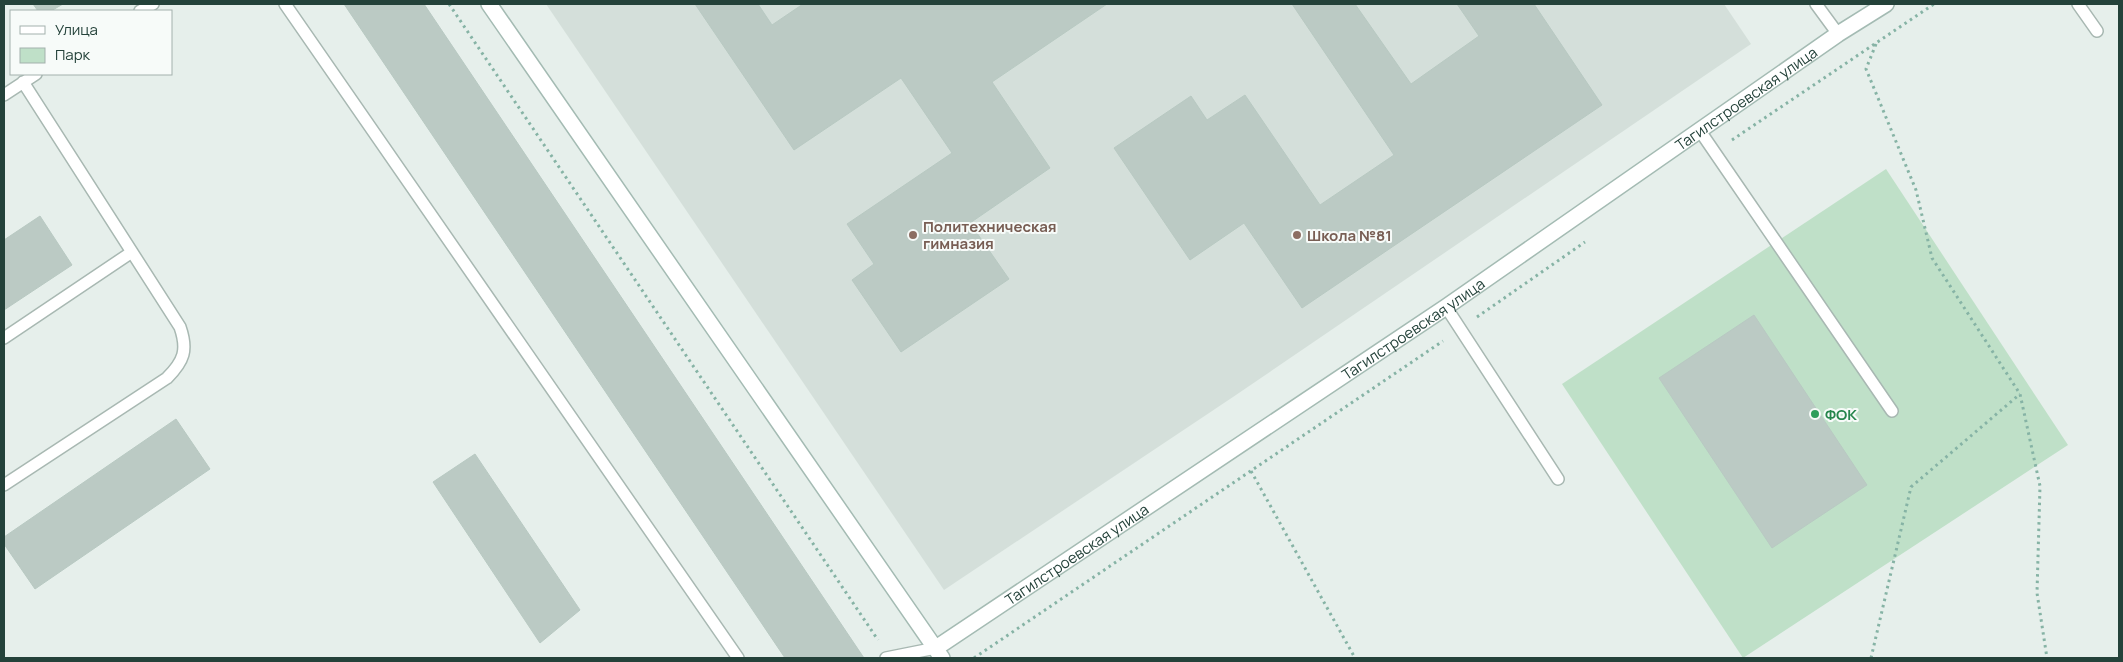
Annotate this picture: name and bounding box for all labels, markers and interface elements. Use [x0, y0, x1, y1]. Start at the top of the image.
legend [10, 10, 172, 75]
text: Улица [55, 19, 98, 40]
street label: Тагилстроевская улица [1671, 41, 1821, 155]
text: Парк [55, 44, 91, 65]
place label: Политехническая гимназия [923, 216, 1057, 254]
place label: Школа №81 [1307, 225, 1392, 246]
marker: Политехническая гимназия [907, 229, 919, 241]
marker: Школа №81 [1291, 229, 1303, 241]
street label: Тагилстроевская улица [1337, 273, 1489, 385]
place label: ФОК [1825, 404, 1857, 425]
marker: ФОК [1809, 408, 1821, 420]
street label: Тагилстроевская улица [1001, 498, 1152, 610]

